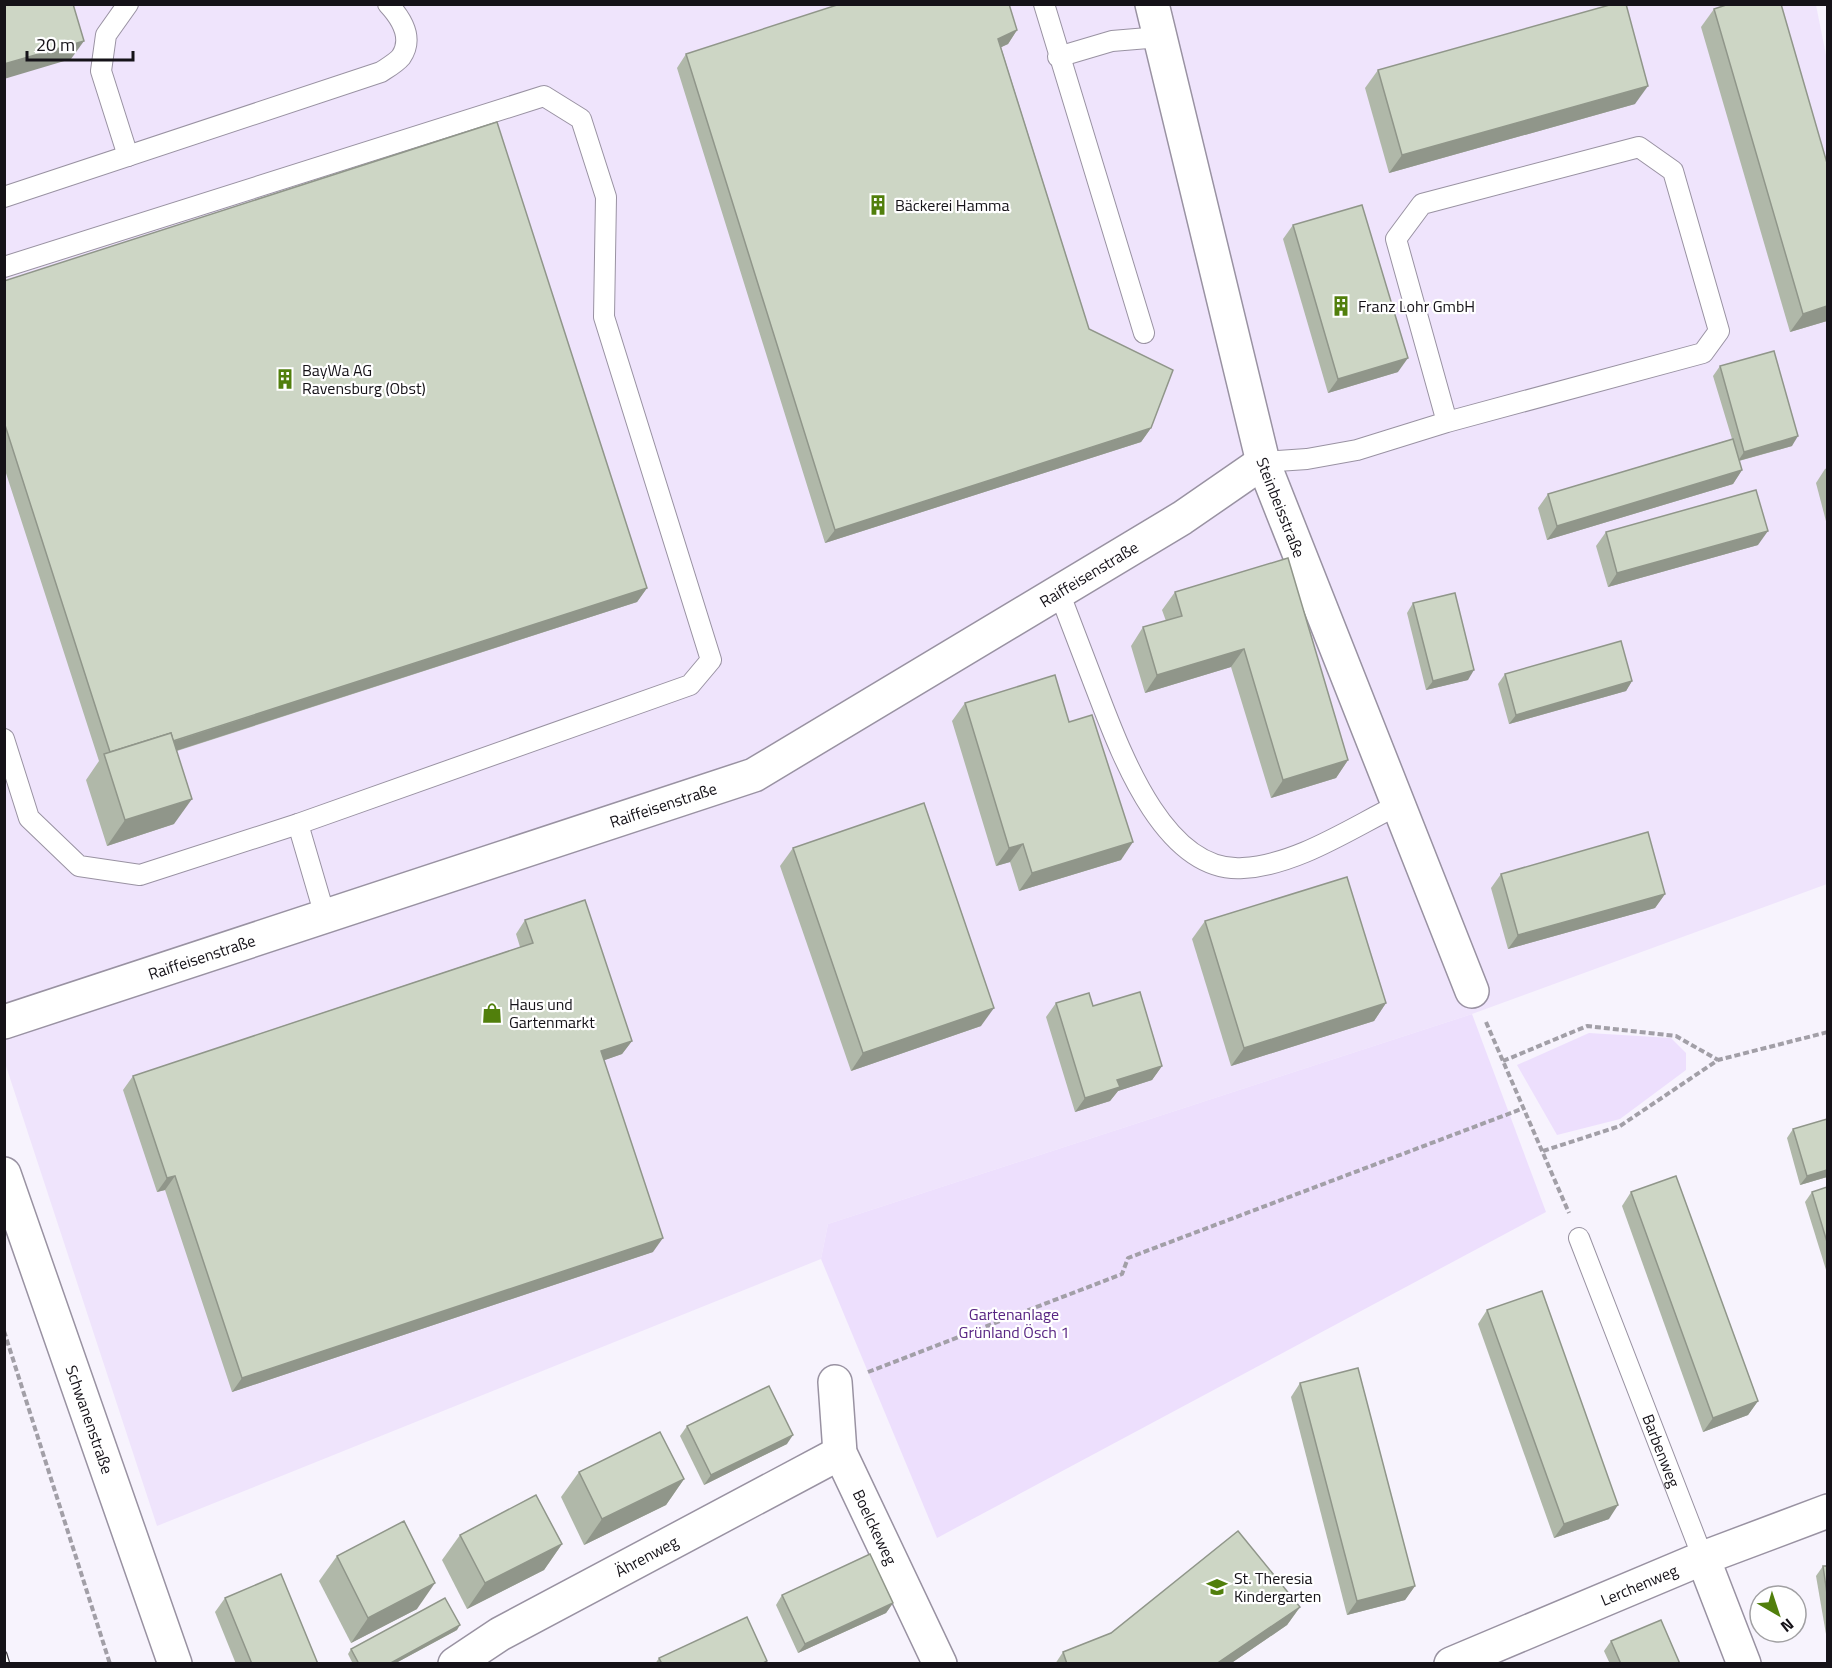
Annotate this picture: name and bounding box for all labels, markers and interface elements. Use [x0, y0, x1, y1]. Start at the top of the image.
scale bar [27, 24, 134, 62]
text: 20 m [36, 31, 75, 58]
building icon: Bäckerei Hamma [866, 193, 890, 217]
place label: Bäckerei Hamma [895, 193, 1009, 217]
building icon: Franz Lohr GmbH [1329, 294, 1353, 318]
place label: Franz Lohr GmbH [1358, 294, 1475, 318]
place label: BayWa AG Ravensburg (Obst) [302, 358, 426, 400]
building icon: BayWa AG Ravensburg (Obst) [273, 367, 297, 391]
street label: Steinbeisstraße [1250, 454, 1312, 561]
street label: Raiffeisenstraße [1035, 535, 1143, 613]
street label: Raiffeisenstraße [606, 776, 720, 834]
street label: Raiffeisenstraße [145, 928, 258, 986]
place label: Haus und Gartenmarkt [509, 992, 595, 1034]
shop icon: Haus und Gartenmarkt [480, 1001, 504, 1025]
park label: Gartenanlage Grünland Ösch 1 [959, 1302, 1069, 1344]
street label: Schwanenstraße [60, 1362, 120, 1477]
street label: Barbenweg [1636, 1410, 1686, 1491]
street label: Boelckeweg [847, 1485, 903, 1569]
street label: Ährenweg [611, 1529, 682, 1583]
street label: Lerchenweg [1597, 1558, 1681, 1612]
place label: St. Theresia Kindergarten [1234, 1566, 1321, 1608]
school or university icon: St. Theresia Kindergarten [1205, 1575, 1229, 1599]
north arrow [1748, 1584, 1808, 1644]
text: N [1776, 1613, 1799, 1638]

